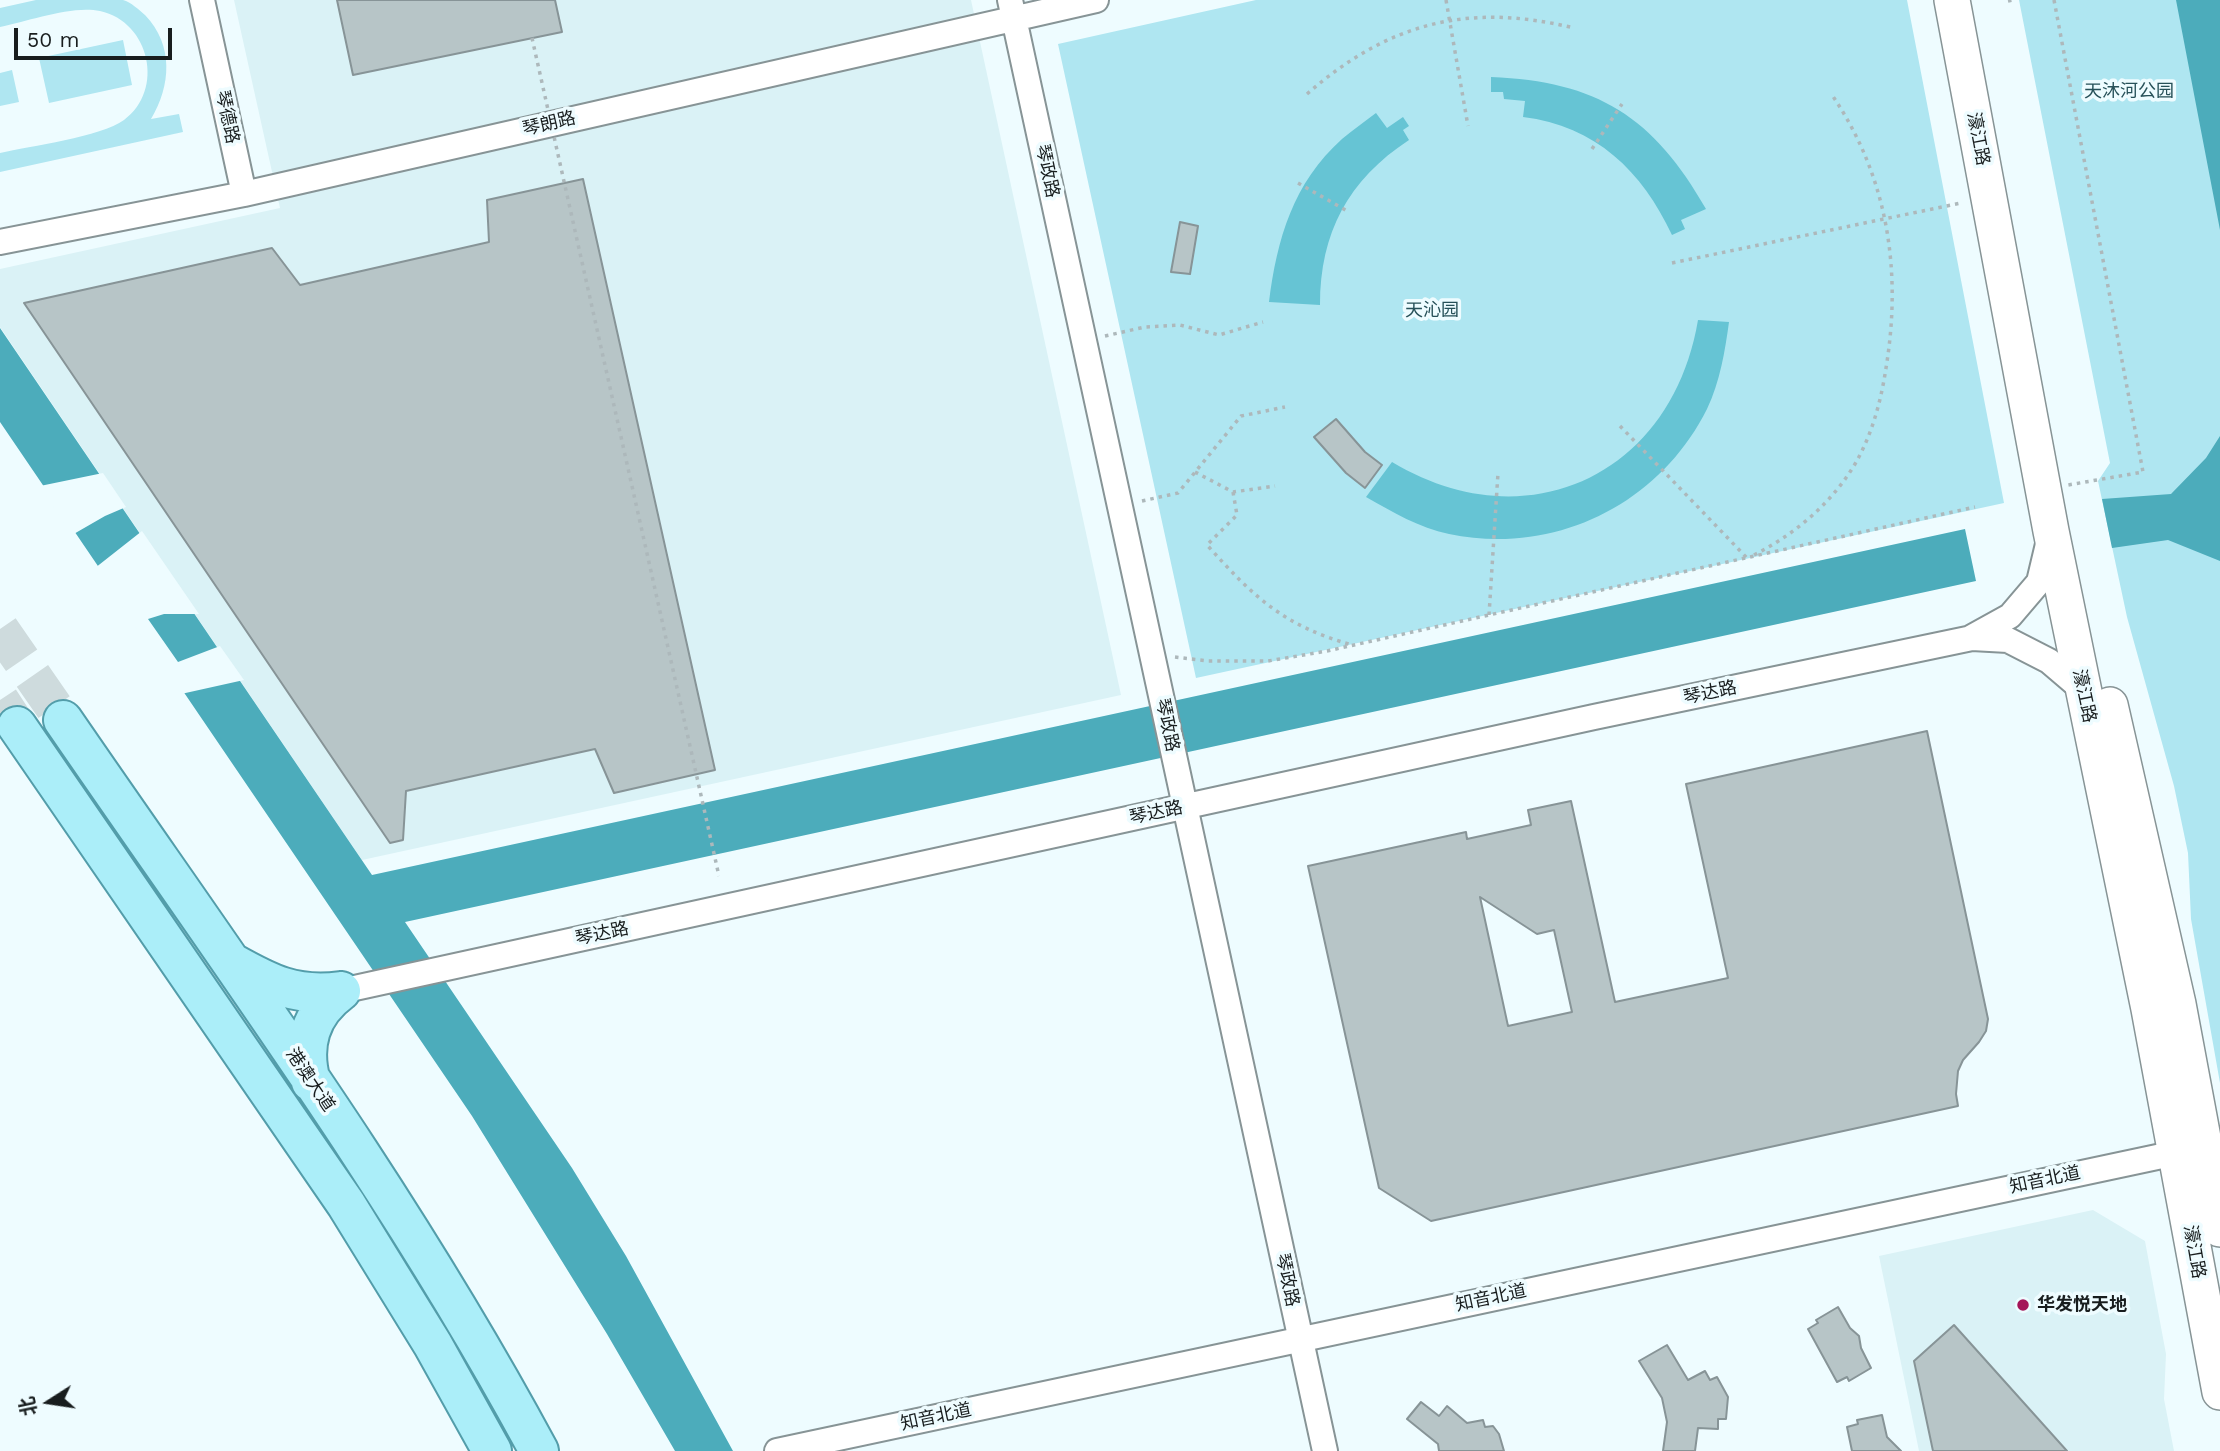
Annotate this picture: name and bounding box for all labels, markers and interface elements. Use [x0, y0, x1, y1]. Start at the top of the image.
scale bar [18, 14, 175, 58]
text: 50 m [27, 27, 79, 52]
park label: 天沐河公园 [2084, 81, 2174, 103]
street label: 琴德路 [211, 88, 243, 146]
street label: 琴朗路 [520, 107, 578, 141]
street label: 濠江路 [1962, 110, 1994, 168]
street label: 琴政路 [1031, 142, 1063, 200]
park label: 天沁园 [1405, 300, 1459, 322]
street label: 濠江路 [2068, 667, 2100, 725]
street label: 琴达路 [1681, 677, 1739, 709]
street label: 琴政路 [1151, 696, 1183, 754]
street label: 琴达路 [1127, 797, 1185, 829]
street label: 琴达路 [573, 918, 631, 950]
street label: 港澳大道 [281, 1044, 339, 1116]
street label: 知音北道 [2008, 1162, 2082, 1198]
street label: 濠江路 [2179, 1224, 2209, 1280]
street label: 琴政路 [1271, 1251, 1303, 1309]
street label: 知音北道 [1454, 1280, 1528, 1316]
place label: 华发悦天地 [2037, 1294, 2127, 1316]
marker: 华发悦天地 [2015, 1297, 2031, 1313]
north arrow [14, 1367, 84, 1437]
text: 北 [15, 1395, 41, 1418]
street label: 知音北道 [899, 1399, 973, 1435]

